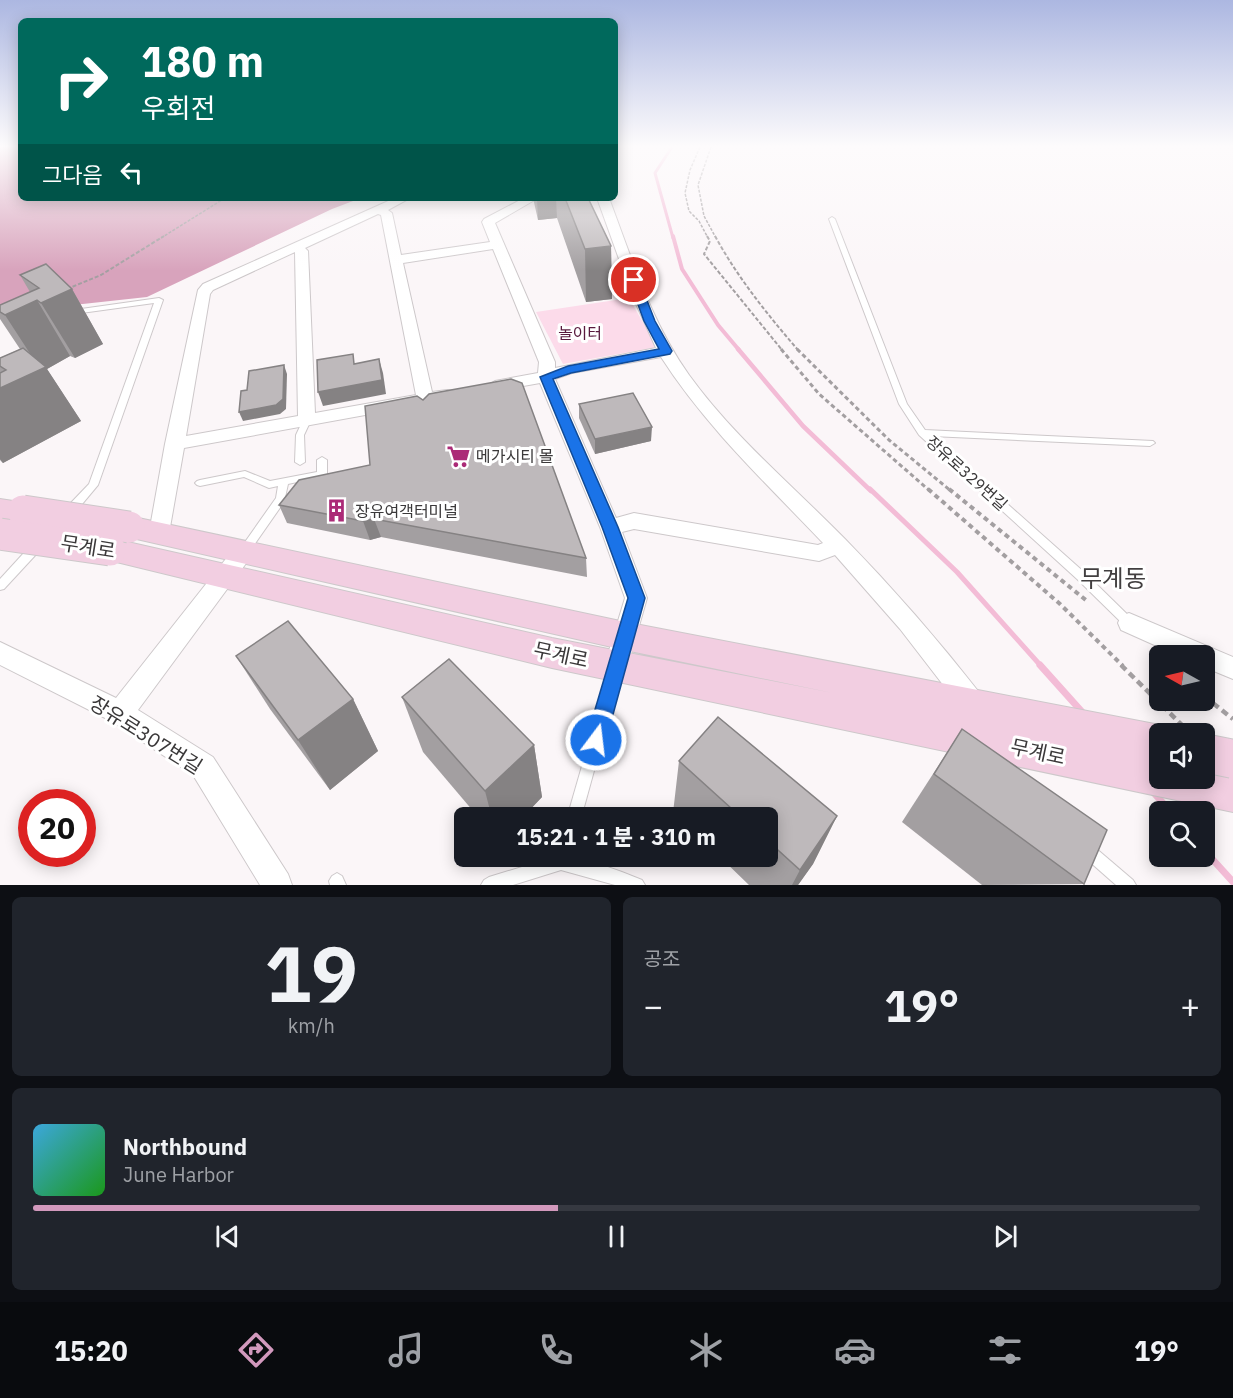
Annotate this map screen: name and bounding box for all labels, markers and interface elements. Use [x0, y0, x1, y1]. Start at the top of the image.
text: 180 m [141, 34, 264, 89]
icon: right [42, 42, 120, 120]
text: 우회전 [141, 90, 216, 125]
icon: left [115, 156, 148, 189]
text: 그다음 [42, 160, 103, 189]
pin [608, 254, 659, 305]
icon: arrive [617, 263, 650, 296]
park label: 놀이터 [558, 323, 602, 343]
street label: 장유로329번길 [922, 431, 1012, 515]
supermarket icon: 메가시티 몰 [445, 443, 471, 469]
place label: 메가시티 몰 [476, 446, 553, 466]
building icon: 장유여객터미널 [324, 498, 350, 524]
place label: 장유여객터미널 [355, 501, 458, 521]
street label: 무계로 [59, 529, 117, 564]
district label: 무계동 [1080, 562, 1146, 594]
street label: 무계로 [531, 636, 591, 673]
north arrow [1149, 645, 1215, 711]
map controls [1149, 645, 1215, 867]
street label: 장유로307번길 [85, 689, 208, 780]
position arrow [564, 708, 628, 772]
button: sound [1149, 723, 1215, 789]
street label: 무계로 [1008, 733, 1068, 770]
speed limit sign: 20 [18, 789, 96, 867]
button: search [1149, 801, 1215, 867]
text: 15:21 · 1 분 · 310 m [516, 822, 716, 851]
text: 19 [264, 922, 358, 1023]
text: 공조 [644, 945, 680, 972]
text: 19° [884, 976, 959, 1034]
text: − [644, 984, 663, 1027]
text: + [1180, 984, 1200, 1027]
text: km/h [288, 1012, 335, 1039]
text: Northbound [123, 1132, 247, 1161]
text: June Harbor [123, 1161, 234, 1188]
icon: previous [211, 1220, 244, 1253]
icon: pause [600, 1220, 633, 1253]
icon: next [989, 1220, 1022, 1253]
icon: directions [235, 1329, 277, 1371]
icon: music [385, 1329, 427, 1371]
icon: phone [535, 1329, 577, 1371]
icon: climate [685, 1329, 727, 1371]
icon: car [834, 1329, 876, 1371]
icon: filters [984, 1329, 1026, 1371]
text: 15:20 [54, 1333, 128, 1368]
text: 19° [1134, 1333, 1179, 1368]

